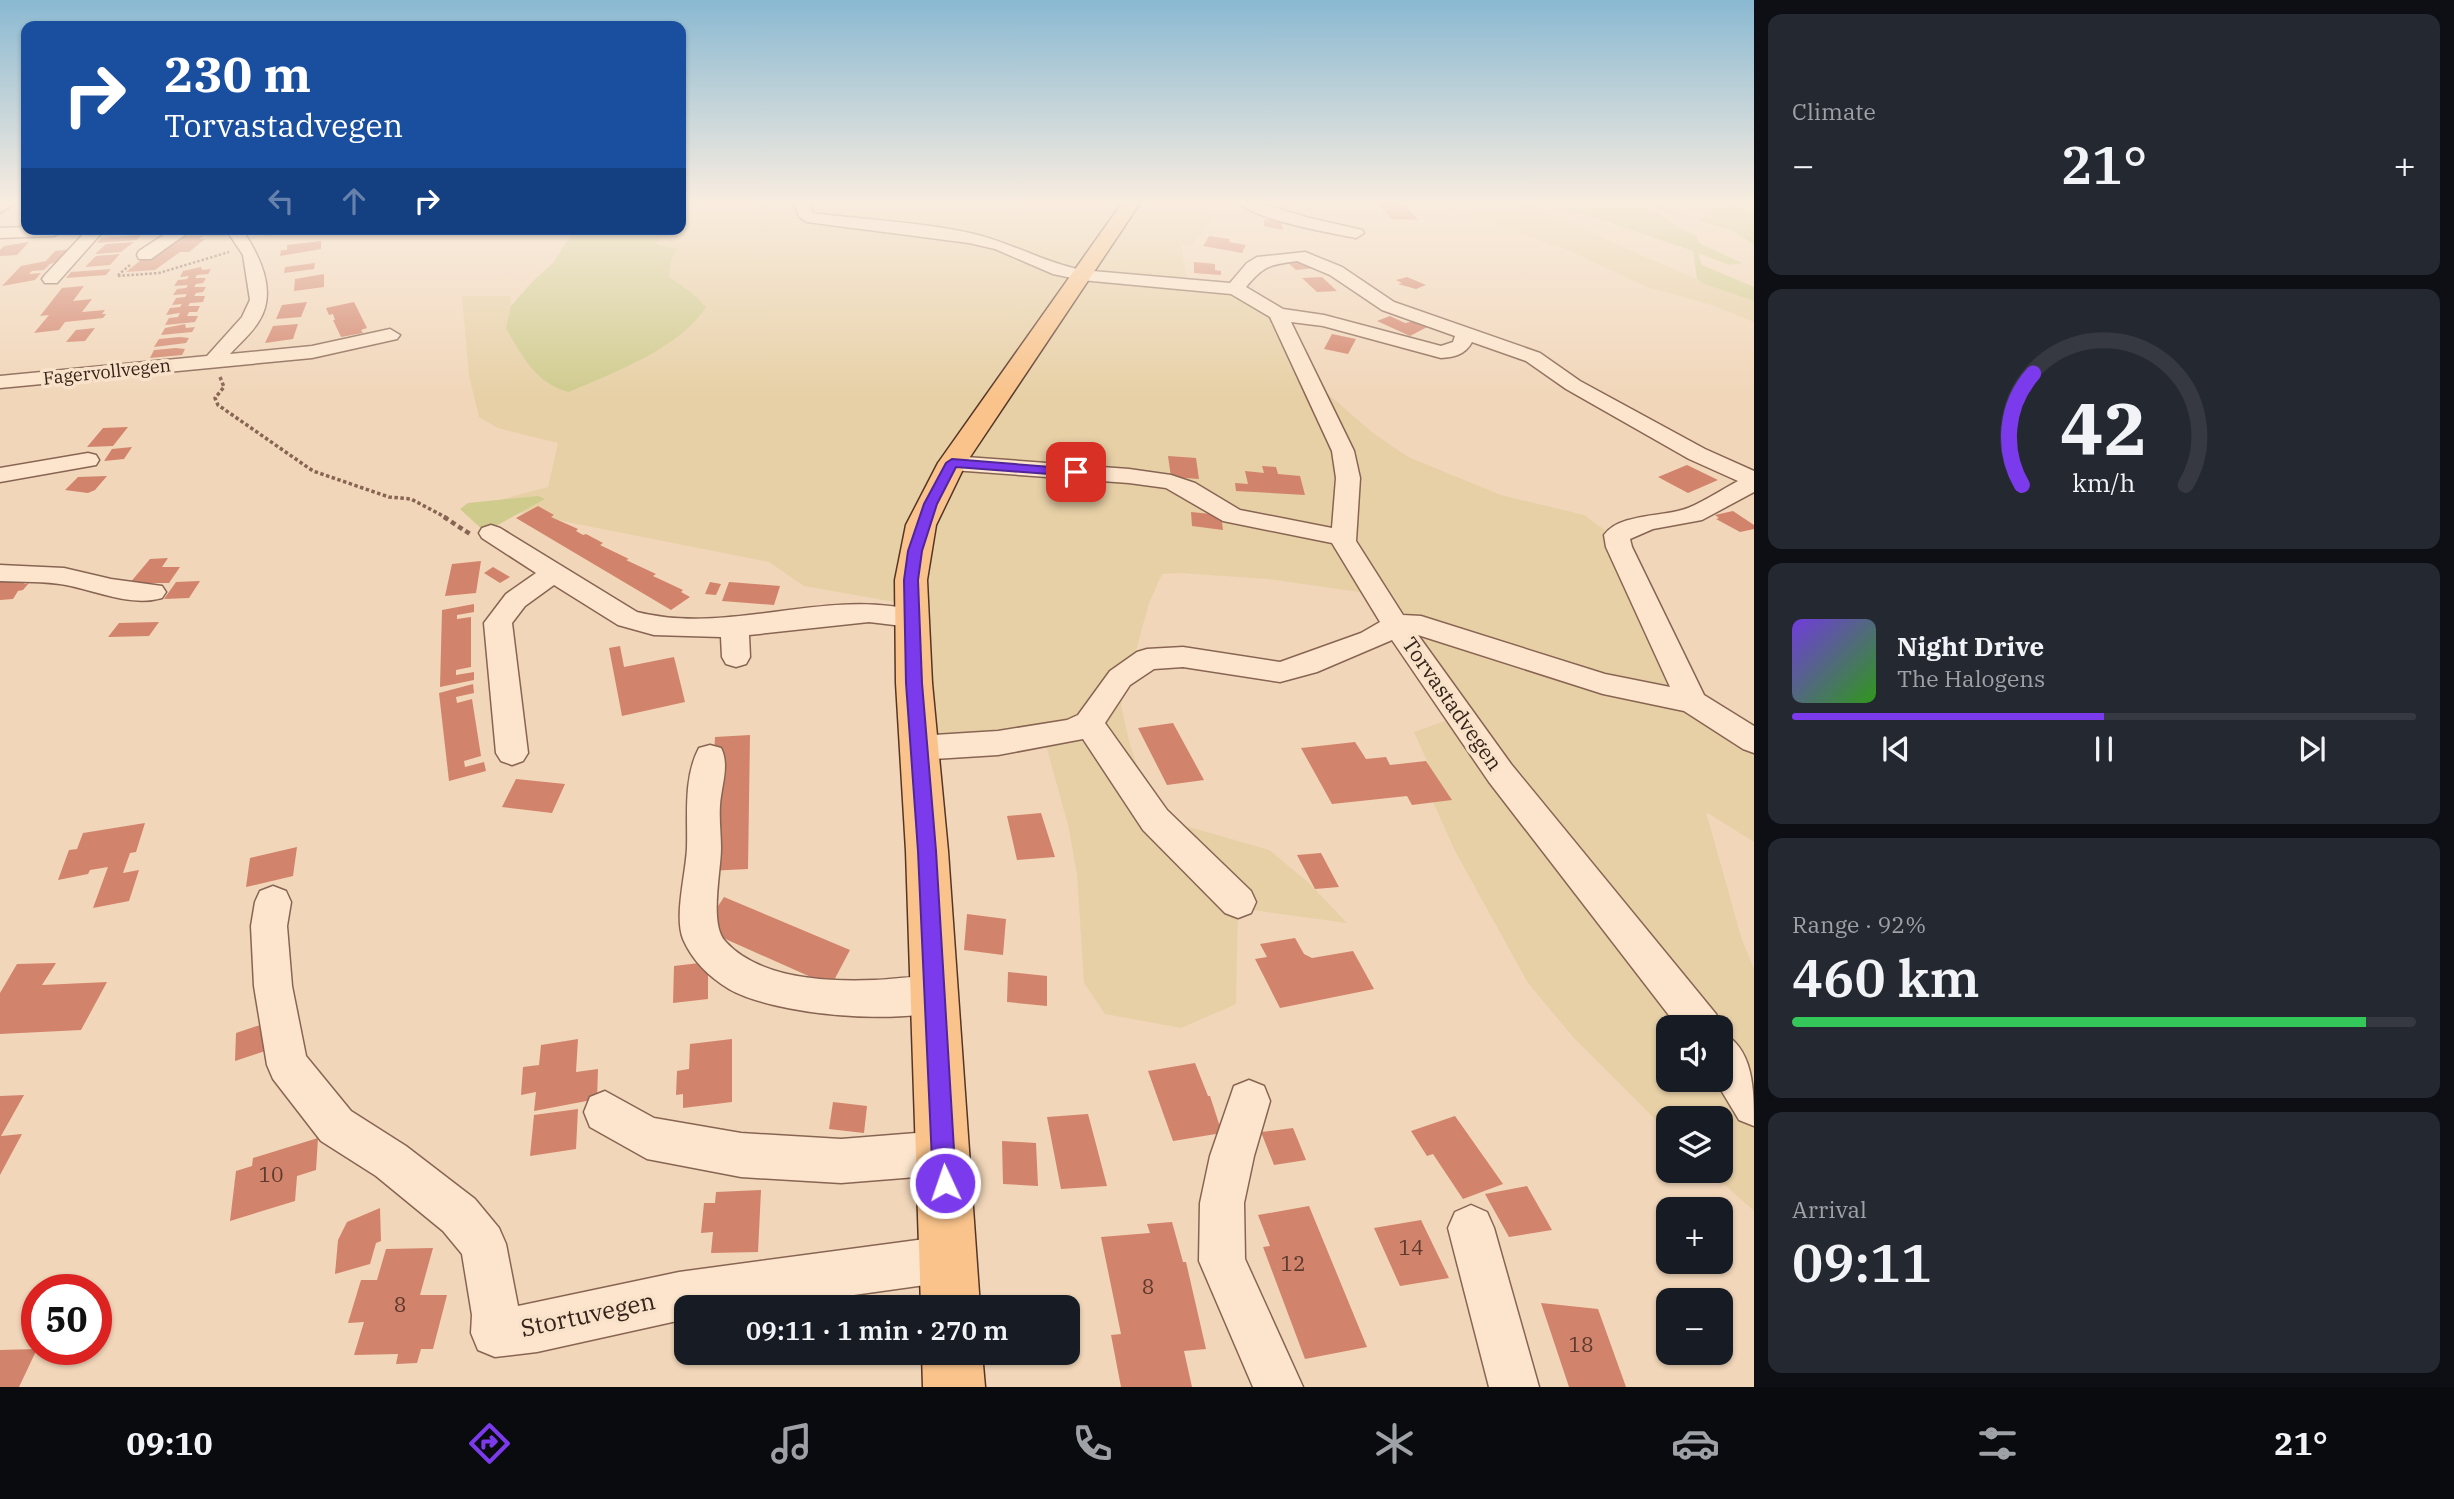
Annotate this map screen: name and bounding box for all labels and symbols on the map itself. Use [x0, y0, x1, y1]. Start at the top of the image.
street label: Fagervollvegen [42, 353, 172, 390]
pin [1046, 442, 1106, 502]
street label: Torvastadvegen [1396, 631, 1509, 776]
position arrow [908, 1146, 982, 1220]
house number: 10 [258, 1160, 284, 1188]
house number: 14 [1398, 1233, 1424, 1261]
house number: 12 [1280, 1249, 1306, 1277]
house number: 8 [1142, 1272, 1154, 1300]
speed limit sign: 50 [21, 1274, 112, 1365]
street label: Stortuvegen [518, 1284, 658, 1344]
house number: 8 [394, 1290, 406, 1318]
house number: 18 [1568, 1330, 1594, 1358]

